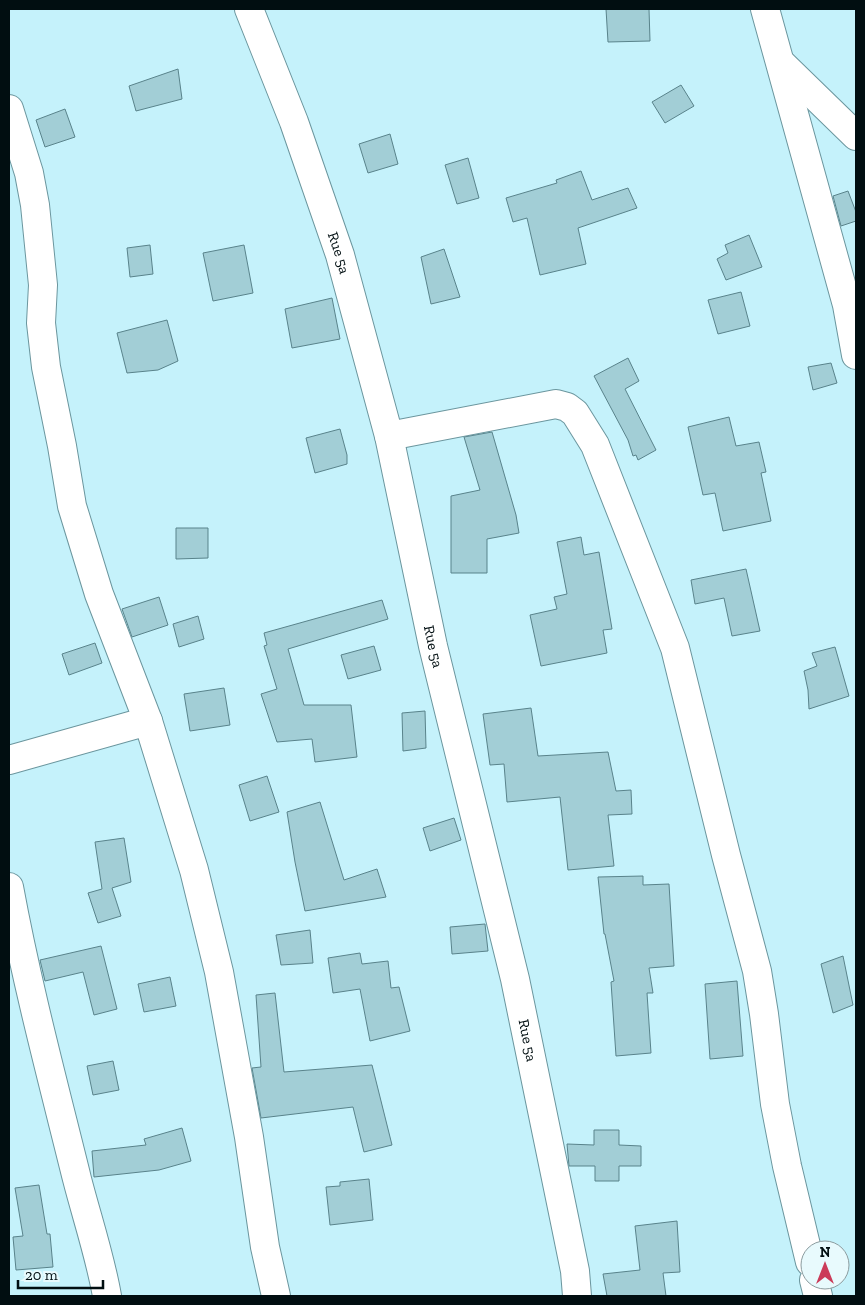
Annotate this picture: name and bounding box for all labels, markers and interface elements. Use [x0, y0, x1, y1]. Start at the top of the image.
street label: Rue 5a [324, 229, 354, 276]
street label: Rue 5a [420, 624, 447, 670]
street label: Rue 5a [514, 1017, 541, 1063]
north arrow [800, 1240, 850, 1290]
text: N [820, 1244, 831, 1261]
scale bar [18, 1258, 102, 1290]
text: 20 m [25, 1266, 58, 1284]

